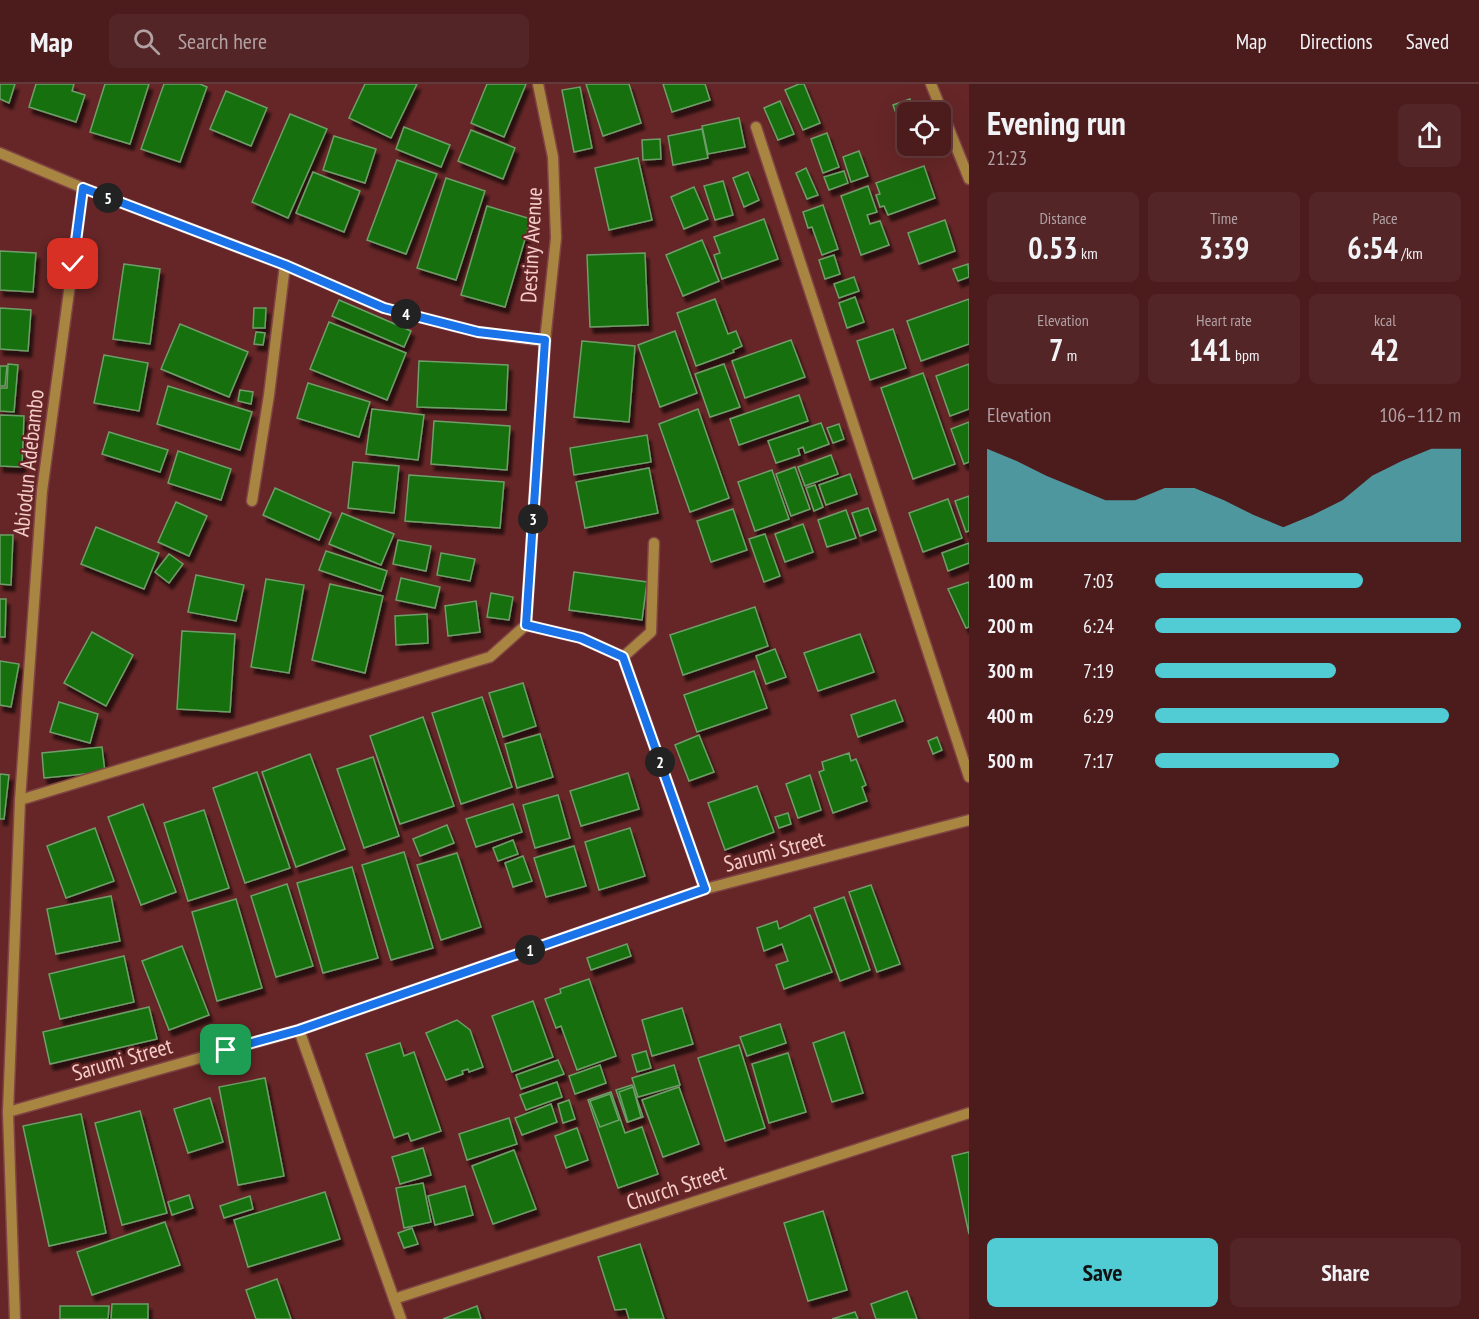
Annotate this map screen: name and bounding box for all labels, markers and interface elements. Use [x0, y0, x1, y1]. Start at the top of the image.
search box [109, 14, 529, 68]
text: Map [30, 23, 73, 60]
icon: search [130, 25, 163, 58]
text: Search here [178, 27, 267, 55]
text: Map [1236, 28, 1267, 55]
text: Directions [1300, 28, 1373, 55]
text: Saved [1406, 28, 1449, 55]
text: Evening run [987, 101, 1126, 144]
map controls [897, 102, 951, 156]
button: locate [897, 102, 951, 156]
button: share [1398, 104, 1461, 167]
text: 21:23 [987, 145, 1027, 171]
pin: 5 [93, 183, 123, 213]
street label: Destiny Avenue [514, 186, 548, 304]
text: 5 [104, 188, 112, 208]
text: Distance [1039, 208, 1087, 228]
text: Time [1210, 208, 1238, 228]
text: Pace [1372, 208, 1398, 228]
text: 0.53 [1028, 228, 1078, 267]
text: 3:39 [1199, 228, 1249, 267]
text: 6:54 [1347, 228, 1398, 267]
pin [47, 238, 98, 289]
text: km [1078, 243, 1098, 263]
text: /km [1398, 243, 1423, 263]
icon: check [56, 247, 89, 280]
pin: 4 [391, 299, 421, 329]
text: 4 [402, 304, 410, 324]
text: Elevation [1037, 310, 1089, 330]
text: Heart rate [1196, 310, 1252, 330]
text: kcal [1374, 310, 1396, 330]
text: 7 [1049, 330, 1063, 369]
text: 141 [1189, 330, 1232, 369]
text: 42 [1371, 330, 1399, 369]
text: m [1063, 345, 1077, 365]
text: bpm [1232, 345, 1259, 365]
street label: Abiodun Adebambo [6, 388, 50, 538]
text: Elevation [987, 402, 1051, 428]
text: 106–112 m [1379, 402, 1461, 428]
pin: 3 [518, 504, 548, 534]
text: 3 [529, 509, 537, 529]
text: 100 m [987, 568, 1033, 594]
text: 7:03 [1083, 568, 1114, 594]
text: 200 m [987, 613, 1033, 639]
text: 6:24 [1083, 613, 1114, 639]
text: 300 m [987, 658, 1033, 684]
text: 7:19 [1083, 658, 1114, 684]
text: 400 m [987, 703, 1033, 729]
text: 6:29 [1083, 703, 1114, 729]
pin: 2 [645, 747, 675, 777]
text: 500 m [987, 748, 1033, 774]
text: 7:17 [1083, 748, 1114, 774]
text: 2 [656, 752, 664, 772]
street label: Sarumi Street [721, 824, 827, 878]
pin: 1 [515, 935, 545, 965]
text: 1 [526, 940, 534, 960]
pin [200, 1024, 251, 1075]
street label: Sarumi Street [69, 1031, 175, 1087]
icon: arrive [209, 1033, 242, 1066]
street label: Church Street [623, 1158, 729, 1216]
button: Save [987, 1238, 1218, 1307]
button: Share [1230, 1238, 1461, 1307]

